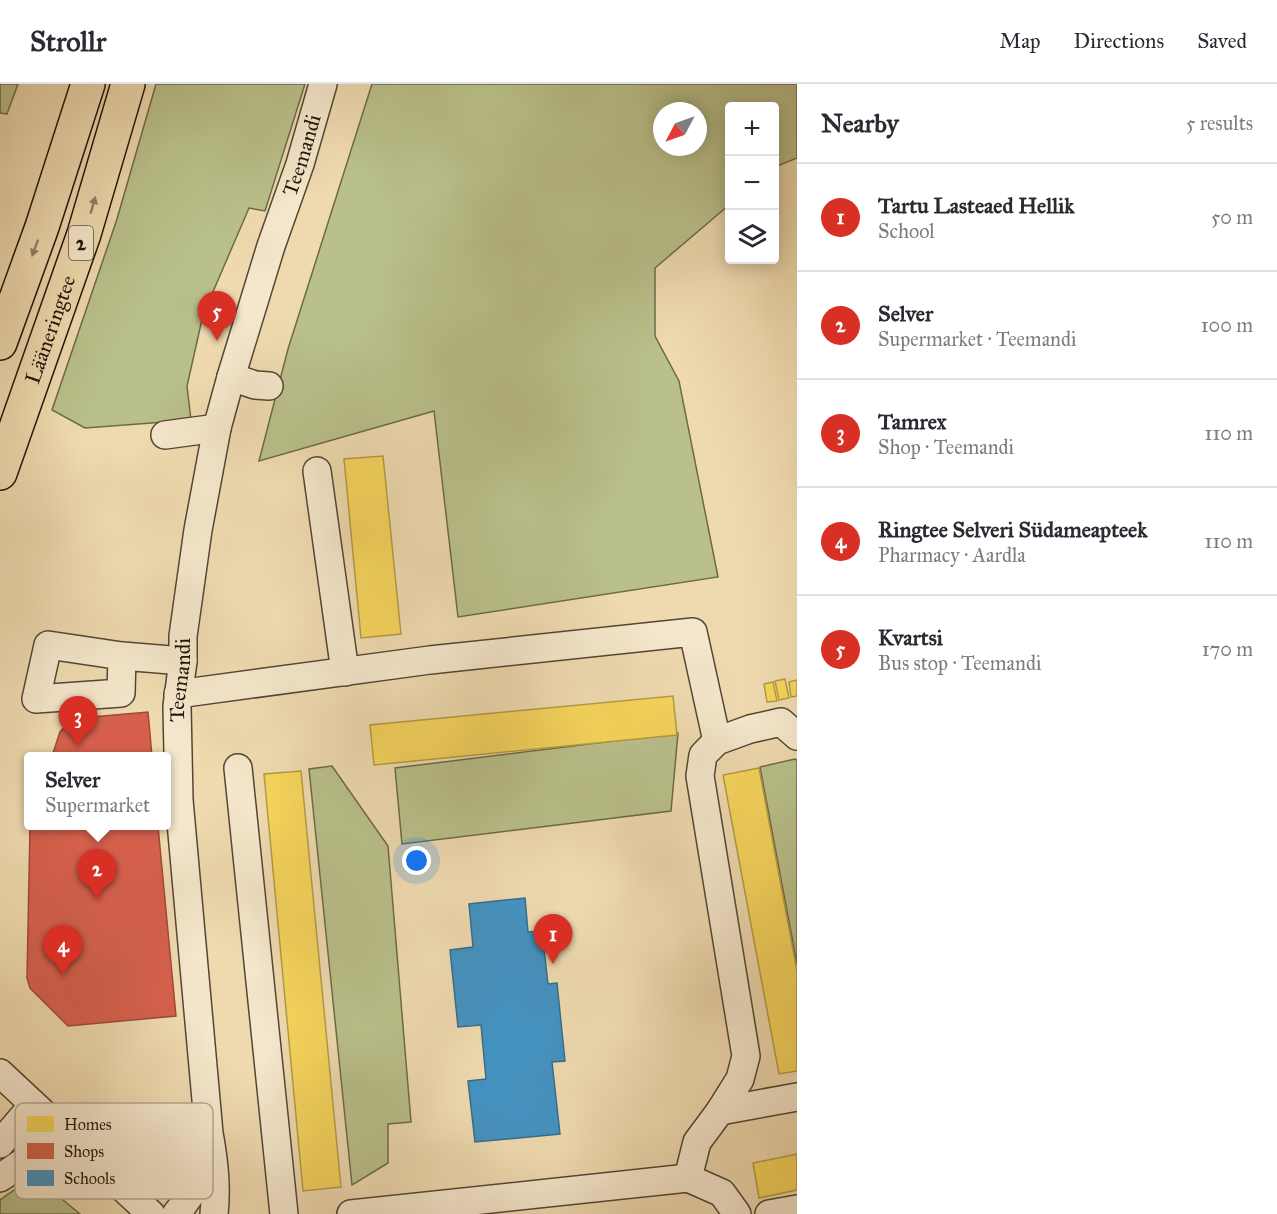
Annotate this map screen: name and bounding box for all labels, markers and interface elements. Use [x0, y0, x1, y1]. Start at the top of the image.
text: Strollr [30, 24, 106, 59]
text: Map [1000, 28, 1041, 54]
text: Directions [1074, 28, 1164, 54]
text: Saved [1197, 28, 1247, 54]
north arrow [653, 102, 707, 156]
map controls [725, 102, 779, 264]
button: + [725, 102, 779, 156]
text: Nearby [821, 107, 899, 139]
street label: Teemandi [277, 111, 327, 199]
text: 5 results [1186, 111, 1253, 135]
button: − [725, 156, 779, 210]
text: Tartu Lasteaed Hellik [878, 192, 1074, 219]
one-way arrow [89, 196, 98, 214]
text: 1 [837, 205, 844, 229]
text: 50 m [1211, 205, 1253, 229]
button: layers [725, 210, 779, 264]
text: School [878, 219, 935, 243]
road number: 2 [69, 226, 93, 260]
one-way arrow [29, 239, 39, 257]
street label: Lääneringtee [19, 272, 82, 387]
pin: 5 [198, 292, 236, 341]
text: Selver [878, 300, 933, 327]
text: 2 [836, 313, 845, 337]
text: 100 m [1201, 313, 1253, 337]
text: Supermarket · Teemandi [878, 327, 1076, 351]
text: Tamrex [878, 408, 947, 435]
text: 3 [837, 421, 845, 445]
text: 110 m [1205, 421, 1253, 445]
text: Shop · Teemandi [878, 435, 1014, 459]
text: Ringtee Selveri Südameapteek [878, 516, 1147, 543]
text: 4 [835, 529, 846, 553]
text: 110 m [1205, 529, 1253, 553]
text: Pharmacy · Aardla [878, 543, 1026, 567]
text: Kvartsi [878, 624, 943, 651]
text: 5 [836, 637, 845, 661]
text: 170 m [1202, 637, 1253, 661]
street label: Teemandi [164, 638, 196, 722]
text: Bus stop · Teemandi [878, 651, 1041, 675]
pin: 3 [58, 696, 98, 746]
popup [24, 752, 171, 830]
text: Selver [45, 766, 100, 793]
text: Supermarket [45, 793, 150, 817]
your location [402, 846, 431, 875]
pin: 2 [78, 850, 116, 899]
pin: 1 [534, 914, 572, 964]
pin: 4 [44, 926, 82, 975]
legend [15, 1103, 213, 1199]
text: Homes [64, 1115, 112, 1134]
text: Shops [64, 1142, 104, 1161]
text: Schools [64, 1169, 115, 1188]

